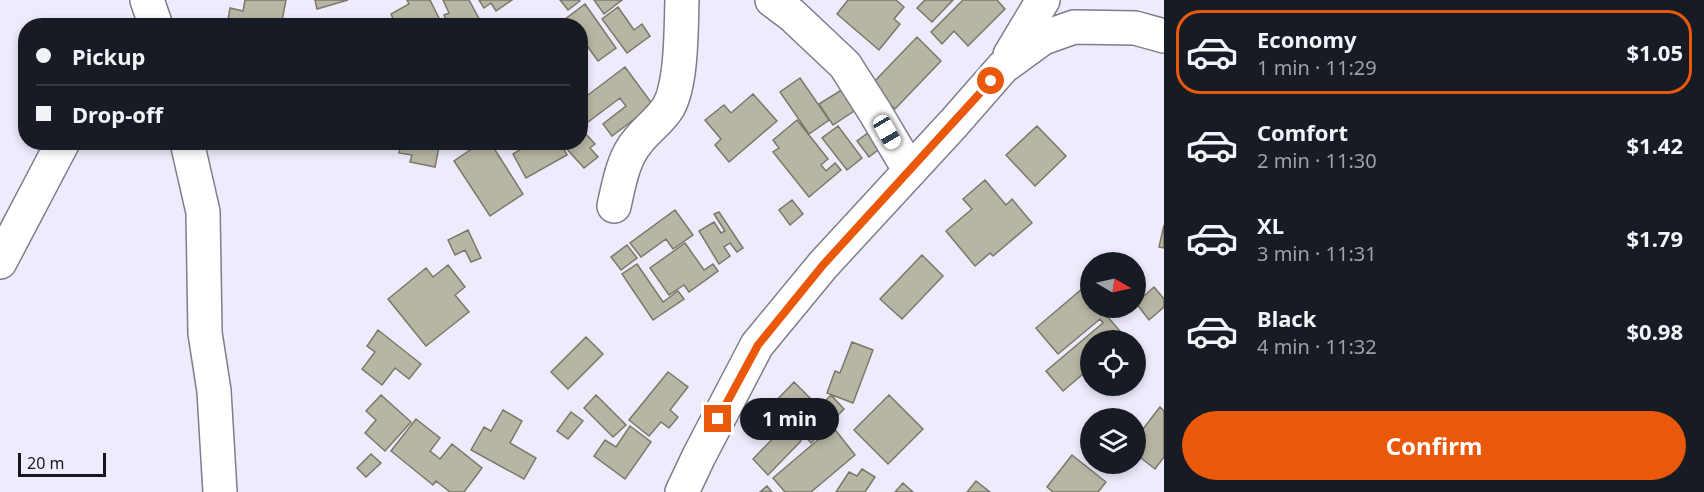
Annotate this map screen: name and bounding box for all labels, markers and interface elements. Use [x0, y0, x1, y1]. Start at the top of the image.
text: Economy [1257, 24, 1356, 54]
icon: car [1185, 25, 1239, 79]
text: $1.05 [1626, 37, 1683, 67]
text: Pickup [72, 41, 145, 71]
text: 1 min · 11:29 [1257, 54, 1377, 81]
route start [977, 67, 1004, 94]
text: Drop-off [72, 99, 163, 129]
car [870, 112, 904, 152]
text: Comfort [1257, 117, 1348, 147]
icon: car [1185, 118, 1239, 172]
text: $1.42 [1626, 130, 1683, 160]
text: 2 min · 11:30 [1257, 147, 1377, 174]
text: XL [1257, 210, 1284, 240]
icon: car [1185, 211, 1239, 265]
text: $1.79 [1626, 223, 1683, 253]
text: 3 min · 11:31 [1257, 240, 1377, 267]
north arrow [1080, 252, 1146, 318]
map controls [1080, 252, 1146, 474]
text: Black [1257, 303, 1316, 333]
icon: car [1185, 304, 1239, 358]
text: $0.98 [1626, 316, 1683, 346]
button: locate [1080, 330, 1146, 396]
text: 4 min · 11:32 [1257, 333, 1377, 360]
callout: 1 min [739, 398, 838, 440]
route end [704, 405, 731, 432]
text: 1 min [762, 405, 817, 432]
button: layers [1080, 408, 1146, 474]
button: Confirm [1182, 411, 1686, 480]
scale bar [18, 450, 106, 478]
text: 20 m [27, 452, 64, 474]

